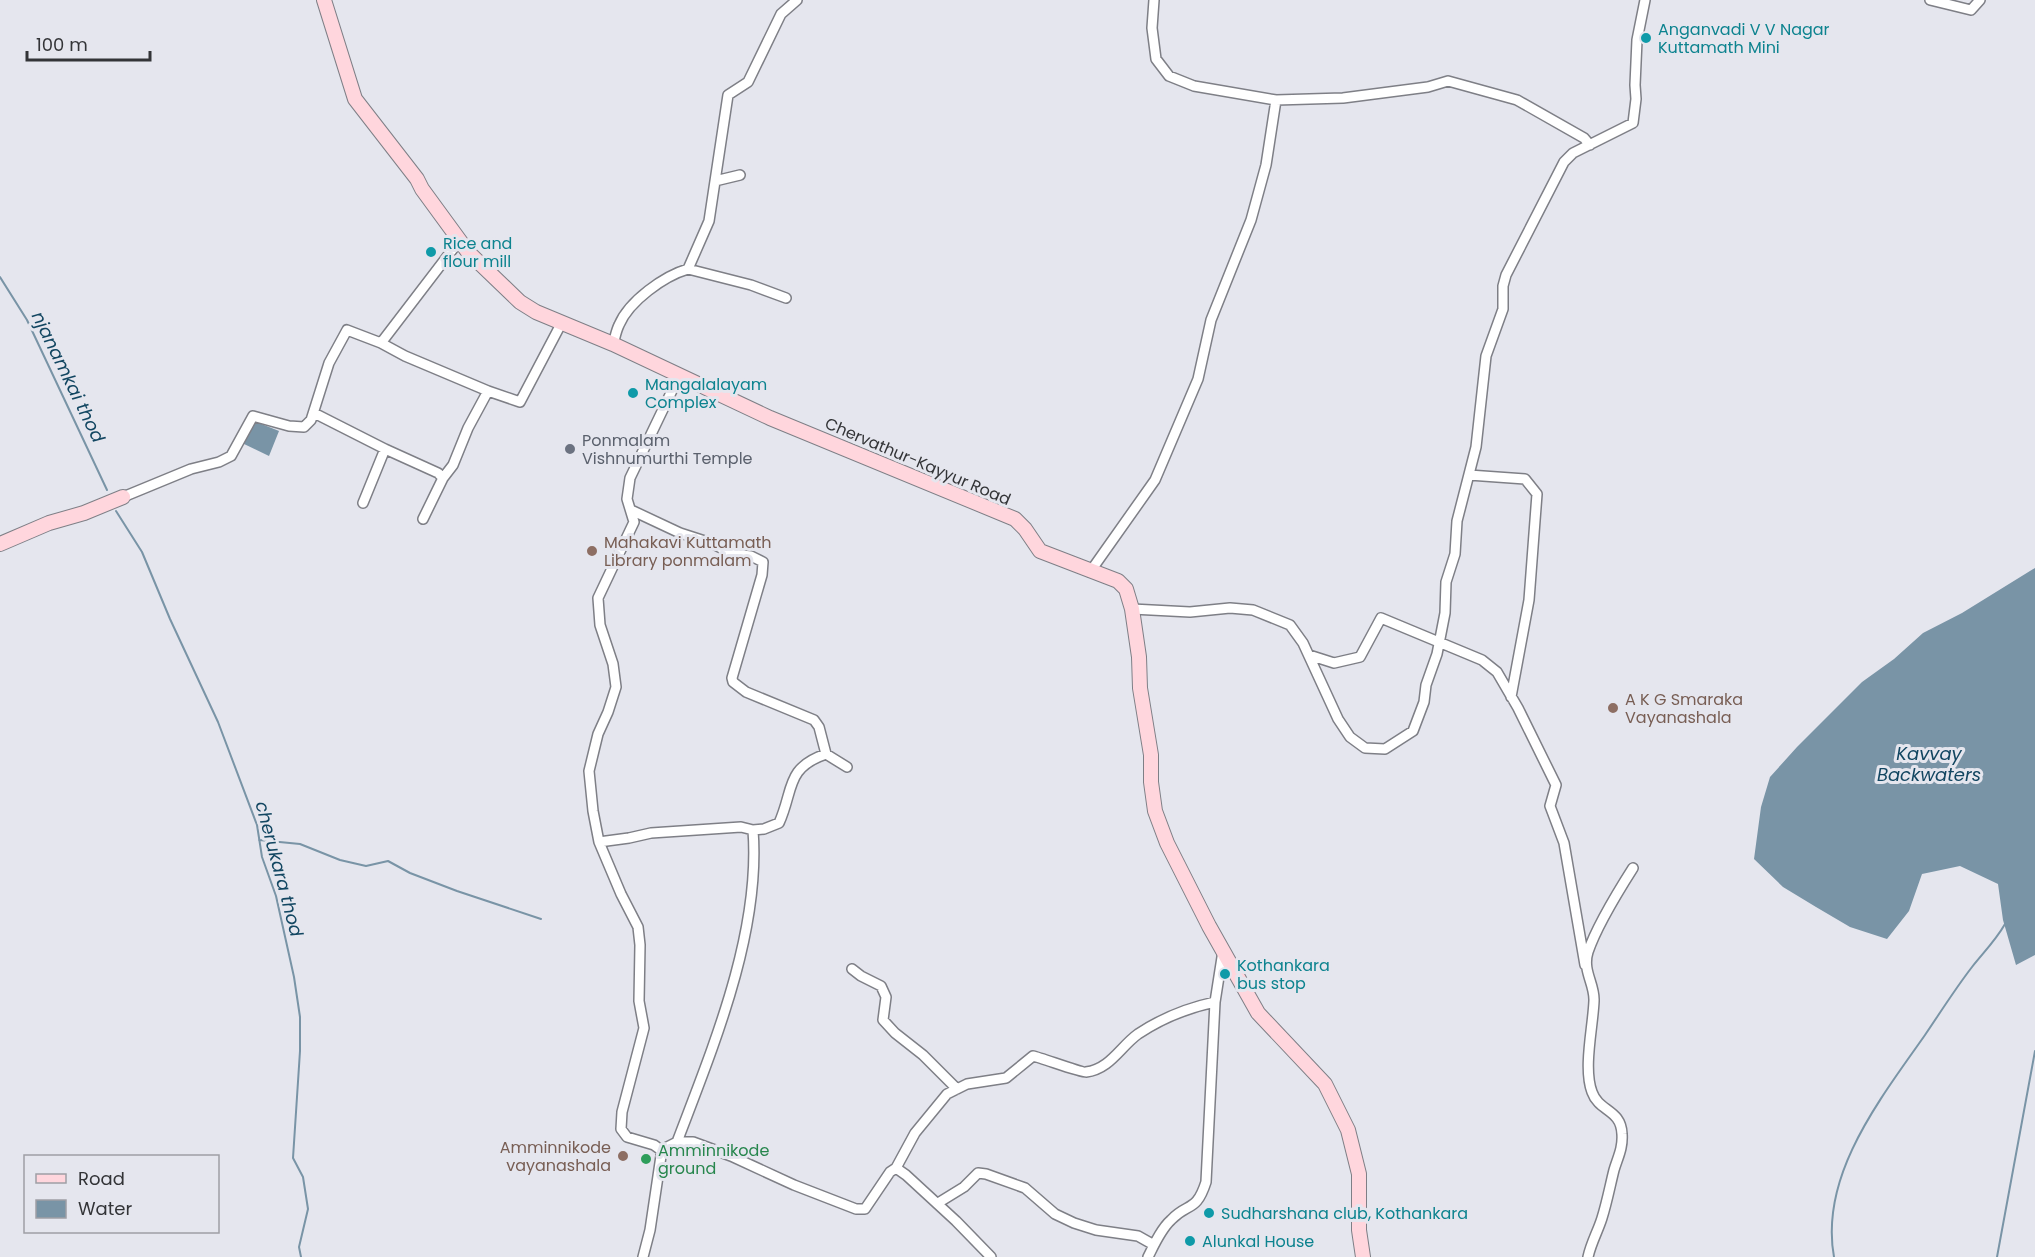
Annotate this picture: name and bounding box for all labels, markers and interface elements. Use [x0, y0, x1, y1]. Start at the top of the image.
place label: Anganvadi V V Nagar Kuttamath Mini [1658, 18, 1830, 59]
scale bar [27, 24, 150, 62]
marker: Anganvadi V V Nagar Kuttamath Mini [1639, 31, 1653, 45]
text: 100 m [36, 32, 88, 57]
place label: Rice and flour mill [443, 232, 512, 273]
marker: Rice and flour mill [424, 245, 438, 259]
water label: njanamkai thod [26, 307, 111, 447]
place label: Mangalalayam Complex [645, 373, 767, 414]
marker: Mangalalayam Complex [626, 386, 640, 400]
street label: Chervathur-Kayyur Road [821, 412, 1014, 511]
place label: Ponmalam Vishnumurthi Temple [582, 429, 753, 470]
marker: Ponmalam Vishnumurthi Temple [563, 442, 577, 456]
place label: Mahakavi Kuttamath Library ponmalam [604, 531, 772, 572]
marker: Mahakavi Kuttamath Library ponmalam [585, 544, 599, 558]
place label: A K G Smaraka Vayanashala [1625, 688, 1743, 729]
marker: A K G Smaraka Vayanashala [1606, 701, 1620, 715]
water label: Kavvay Backwaters [1877, 741, 1981, 787]
water label: cherukara thod [249, 798, 310, 940]
place label: Kothankara bus stop [1237, 954, 1330, 995]
marker: Kothankara bus stop [1218, 967, 1232, 981]
place label: Amminnikode vayanashala [500, 1136, 611, 1177]
place label: Amminnikode ground [658, 1139, 769, 1180]
marker: Amminnikode vayanashala [616, 1149, 630, 1163]
marker: Amminnikode ground [639, 1152, 653, 1166]
legend [24, 1155, 219, 1233]
text: Road [78, 1166, 125, 1191]
text: Water [78, 1196, 132, 1221]
place label: Sudharshana club, Kothankara [1221, 1202, 1468, 1225]
marker: Sudharshana club, Kothankara [1202, 1206, 1216, 1220]
place label: Alunkal House [1202, 1230, 1314, 1253]
marker: Alunkal House [1183, 1234, 1197, 1248]

